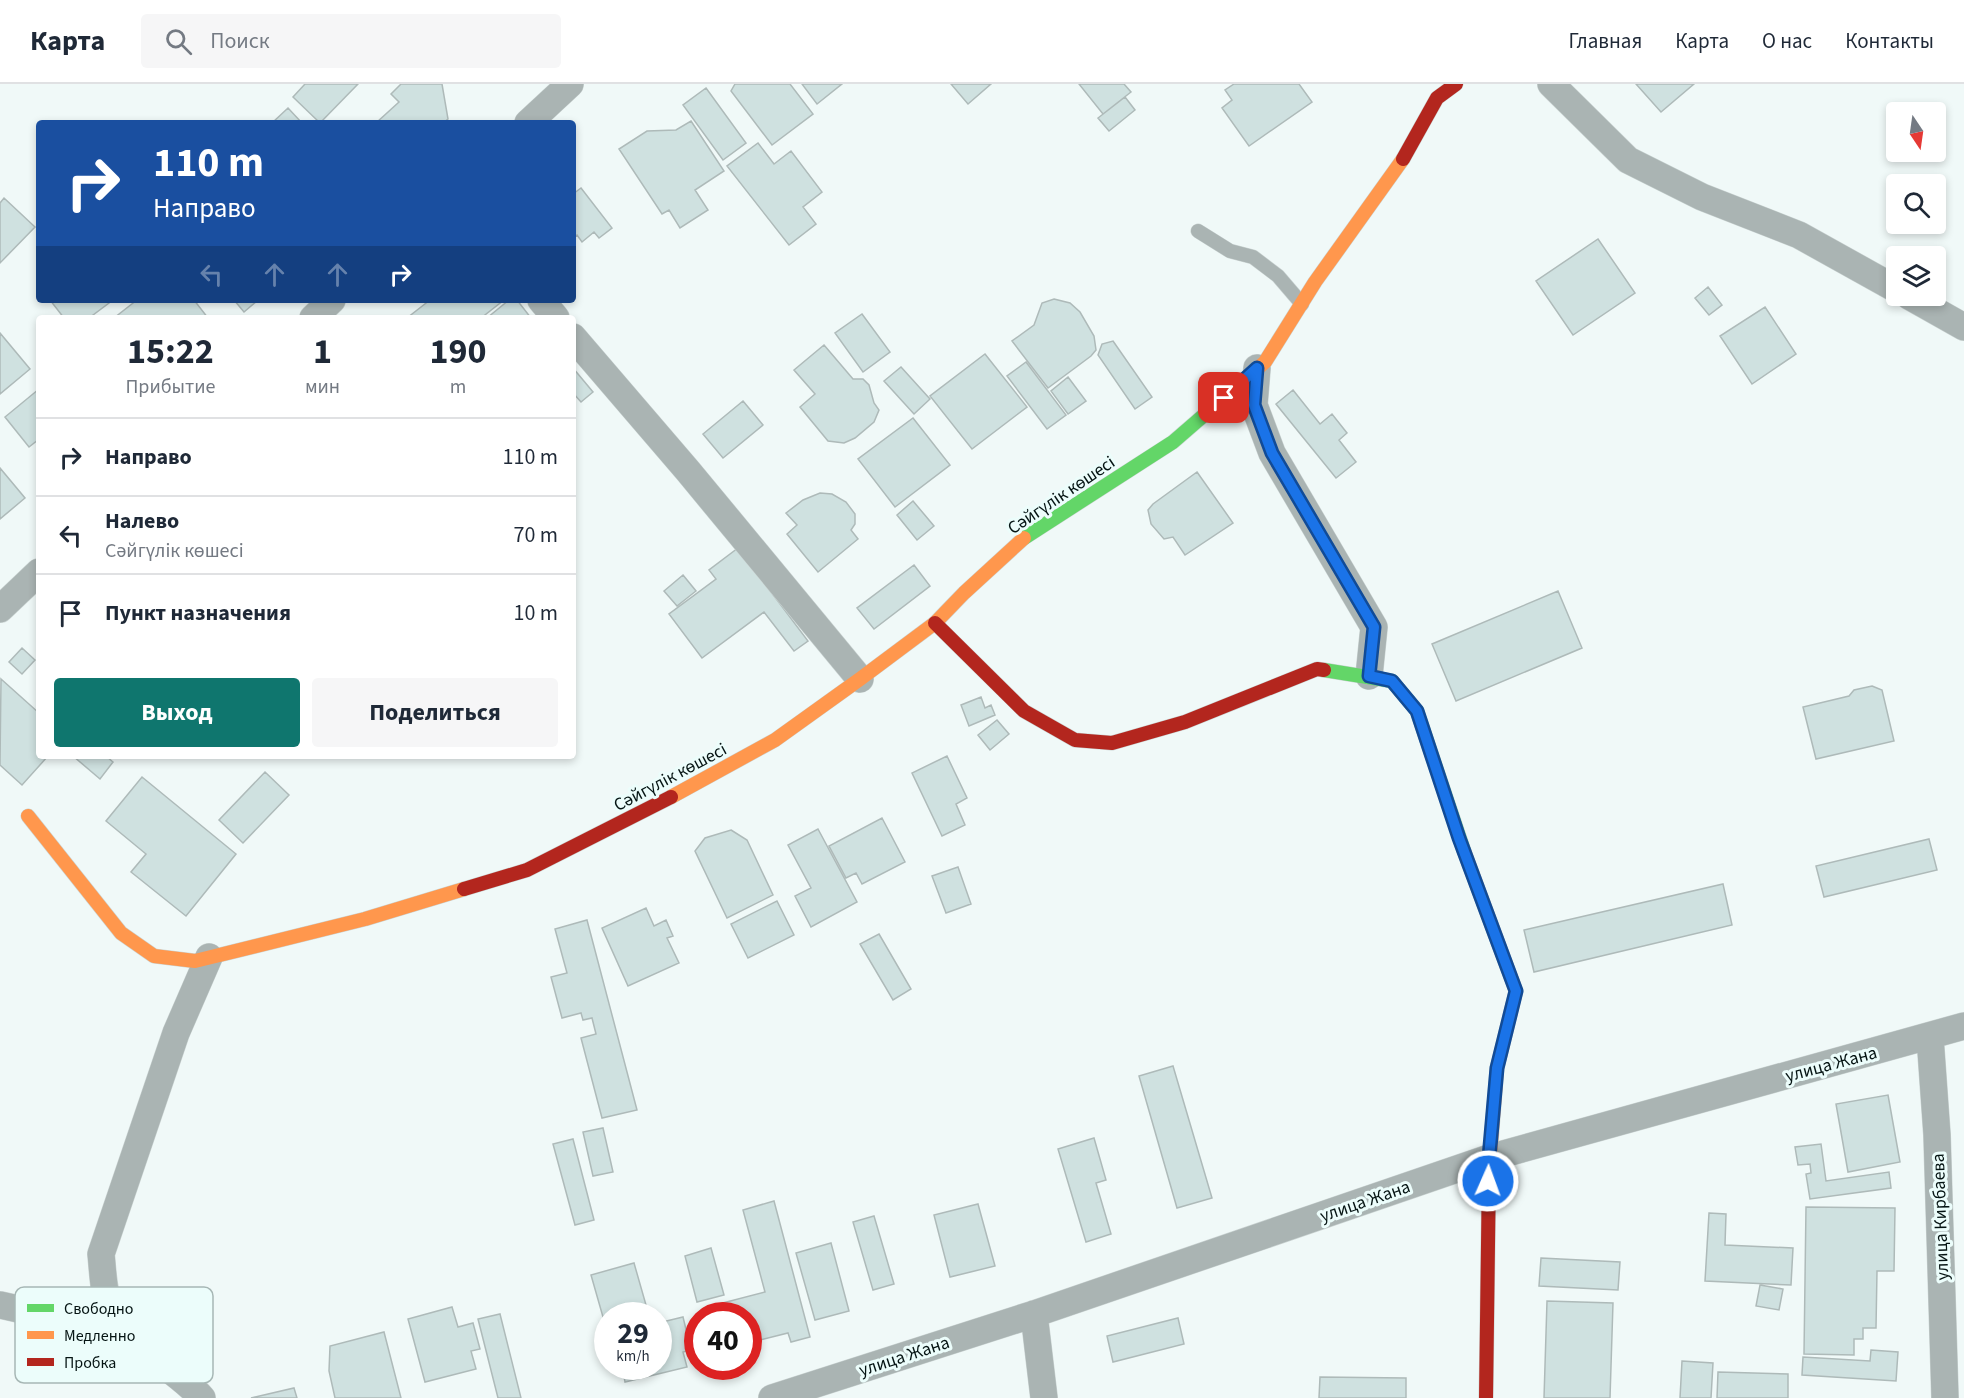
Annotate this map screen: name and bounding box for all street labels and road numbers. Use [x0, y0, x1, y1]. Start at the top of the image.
street label: Сәйгүлік көшесі [1003, 450, 1120, 541]
street label: Сәйгүлік көшесі [609, 737, 731, 818]
street label: улица Жана [1783, 1040, 1880, 1089]
street label: улица Кирбаева [1926, 1153, 1955, 1281]
street label: улица Жана [1317, 1174, 1414, 1229]
street label: улица Жана [856, 1330, 953, 1383]

